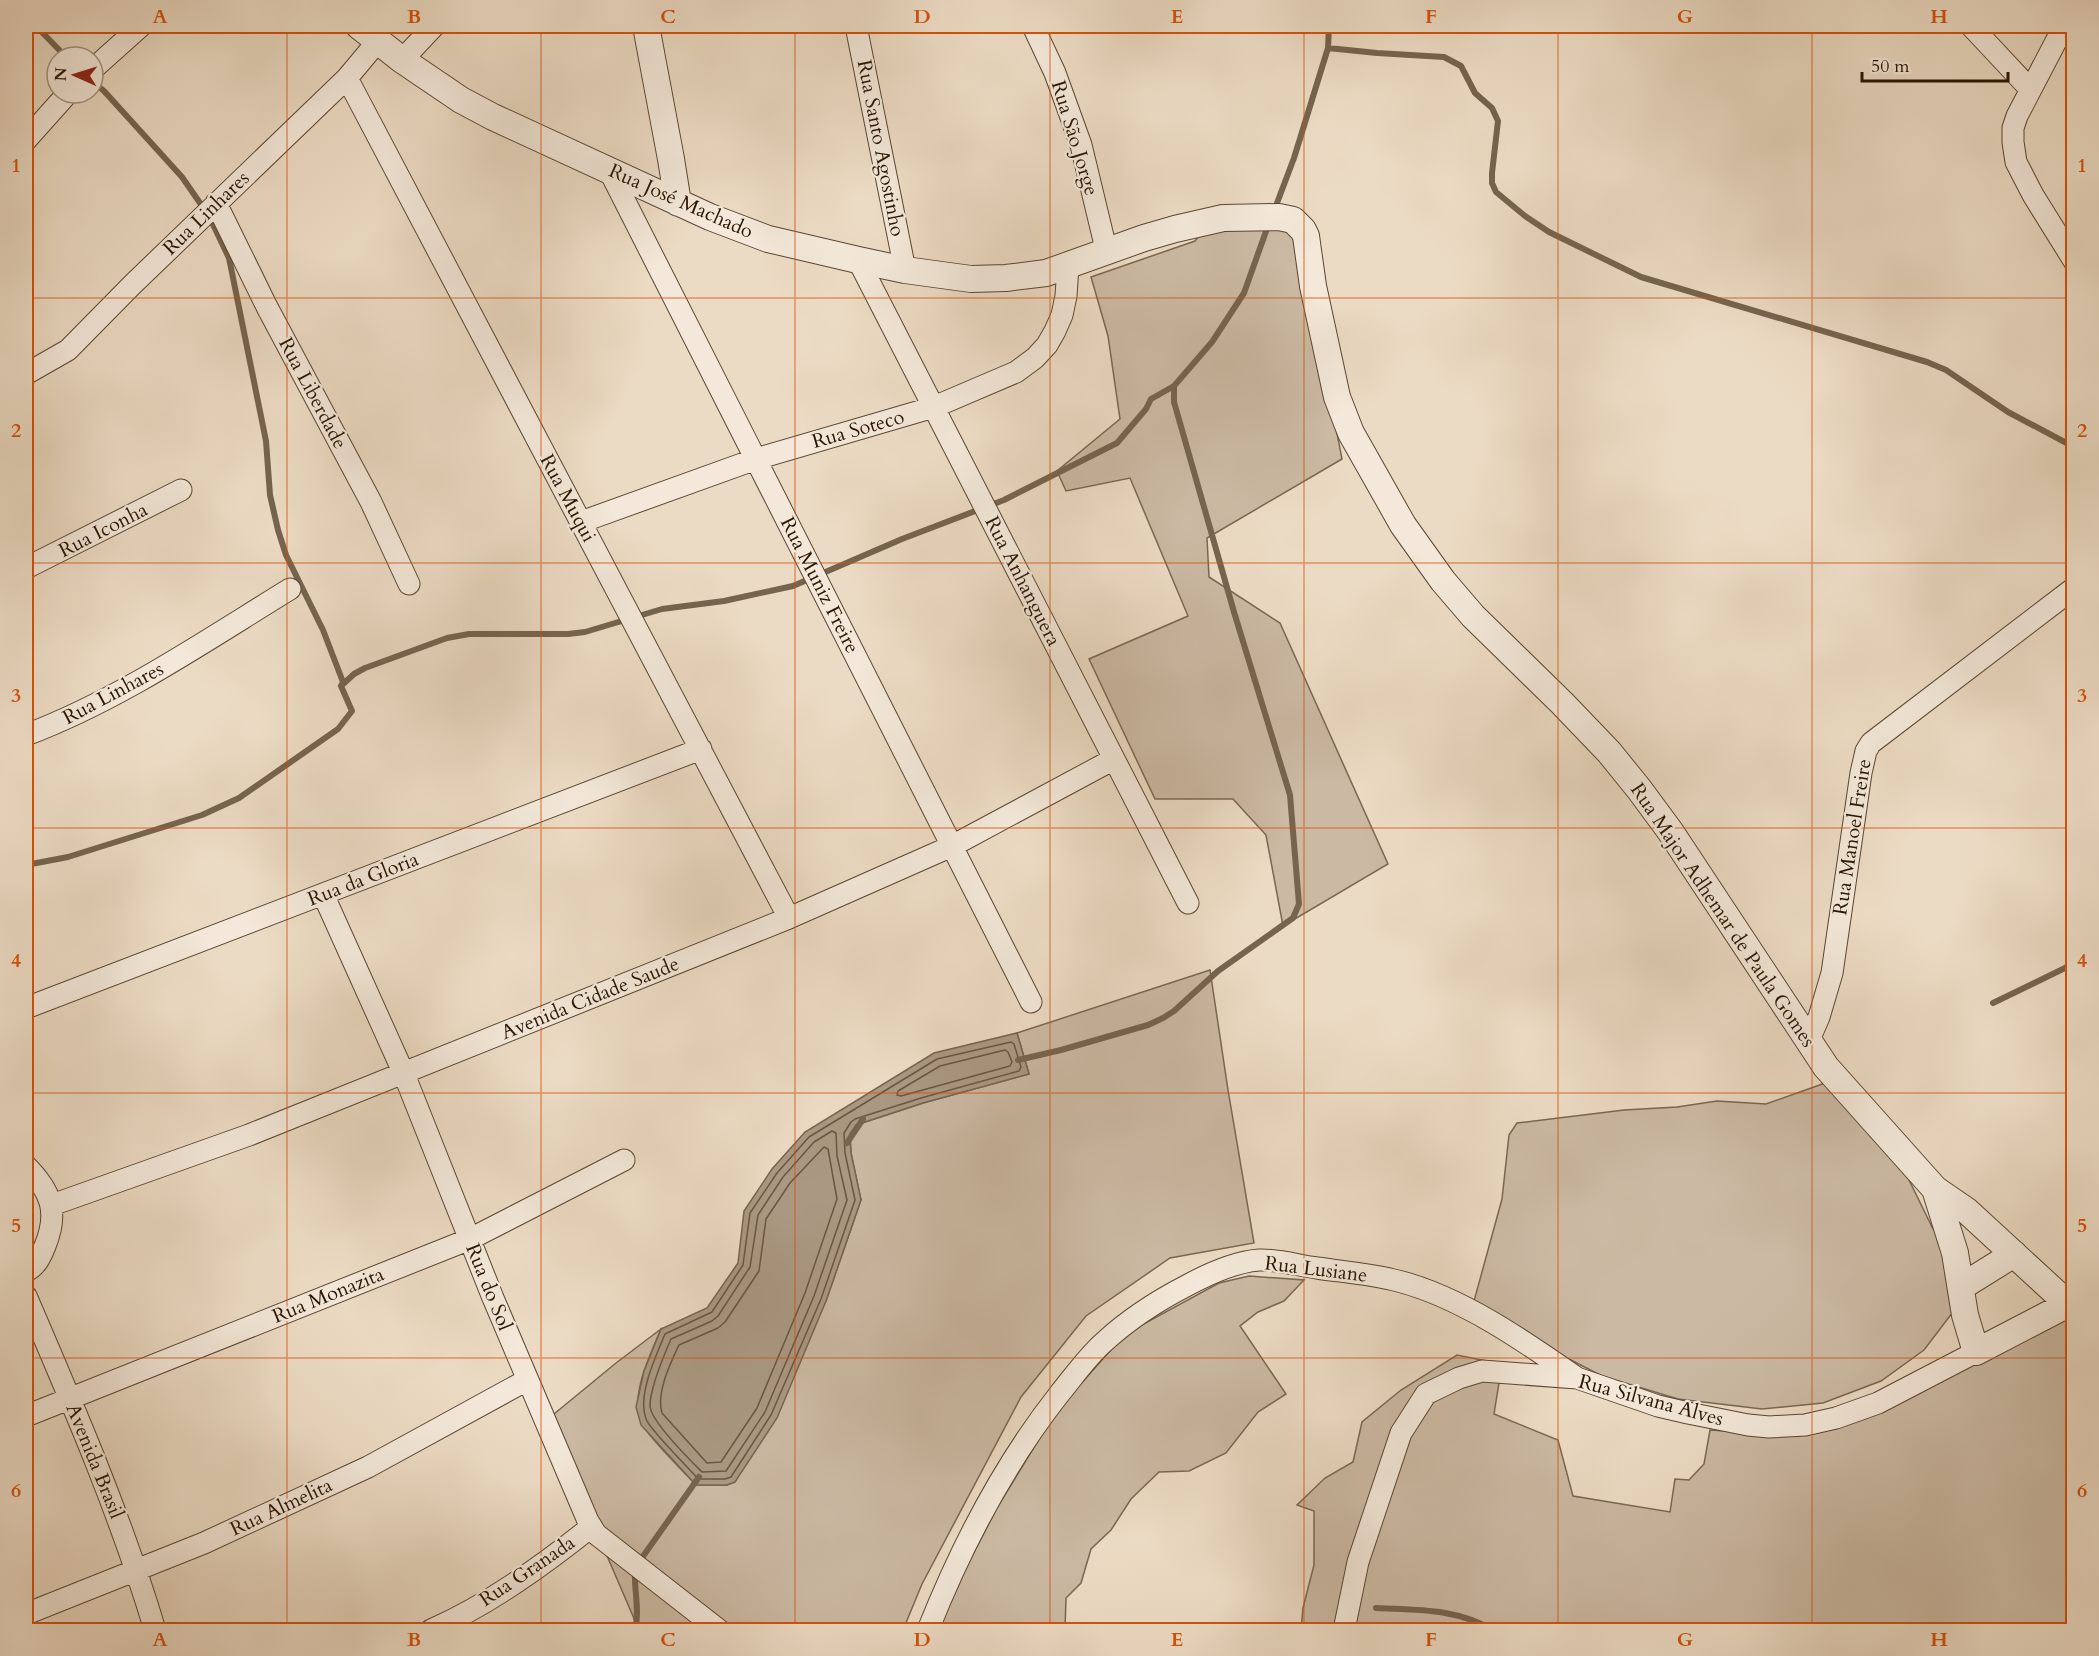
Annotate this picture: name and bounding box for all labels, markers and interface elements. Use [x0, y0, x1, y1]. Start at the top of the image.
text: A [152, 3, 168, 30]
text: B [407, 3, 421, 30]
text: C [660, 3, 676, 30]
text: D [913, 3, 931, 30]
text: E [1171, 3, 1183, 30]
text: F [1425, 3, 1437, 30]
text: G [1677, 3, 1693, 30]
text: H [1930, 3, 1948, 30]
north arrow [45, 45, 105, 105]
scale bar [1862, 45, 2008, 83]
text: 50 m [1871, 54, 1910, 79]
street label: Rua Santo Agostinho [851, 57, 911, 239]
text: N [50, 67, 72, 82]
street label: Rua São Jorge [1045, 77, 1105, 199]
text: 1 [11, 152, 21, 179]
text: 1 [2077, 152, 2087, 179]
street label: Rua José Machado [605, 157, 758, 245]
street label: Rua Linhares [157, 165, 255, 261]
street label: Rua Liberdade [272, 332, 354, 454]
street label: Rua Soteco [809, 403, 908, 455]
text: 2 [11, 417, 21, 444]
text: 2 [2077, 417, 2087, 444]
street label: Rua Muqui [534, 449, 603, 547]
street label: Rua Iconha [54, 496, 152, 564]
street label: Rua Anhanguera [979, 511, 1068, 651]
street label: Rua Muniz Freire [774, 512, 866, 658]
street label: Rua Linhares [58, 655, 168, 731]
text: 3 [11, 682, 21, 709]
text: 3 [2077, 682, 2087, 709]
street label: Rua Manoel Freire [1826, 757, 1878, 917]
street label: Rua Major Adhemar de Paula Gomes [1624, 777, 1822, 1053]
street label: Rua da Gloria [304, 845, 423, 913]
text: 4 [11, 947, 21, 974]
text: 4 [2077, 947, 2087, 974]
street label: Avenida Cidade Saude [497, 950, 683, 1046]
text: 5 [11, 1212, 21, 1239]
text: 5 [2077, 1212, 2087, 1239]
street label: Rua do Sol [459, 1239, 519, 1335]
street label: Rua Lusiane [1263, 1249, 1369, 1289]
street label: Rua Monazita [268, 1260, 388, 1330]
street label: Rua Silvana Alves [1576, 1368, 1726, 1432]
street label: Avenida Brasil [60, 1399, 130, 1523]
street label: Rua Almelita [226, 1471, 337, 1542]
text: 6 [11, 1477, 21, 1504]
text: 6 [2077, 1477, 2087, 1504]
street label: Rua Granada [474, 1529, 580, 1613]
text: A [152, 1626, 168, 1653]
text: B [407, 1626, 421, 1653]
text: C [660, 1626, 676, 1653]
text: D [913, 1626, 931, 1653]
text: E [1171, 1626, 1183, 1653]
text: F [1425, 1626, 1437, 1653]
text: G [1677, 1626, 1693, 1653]
text: H [1930, 1626, 1948, 1653]

